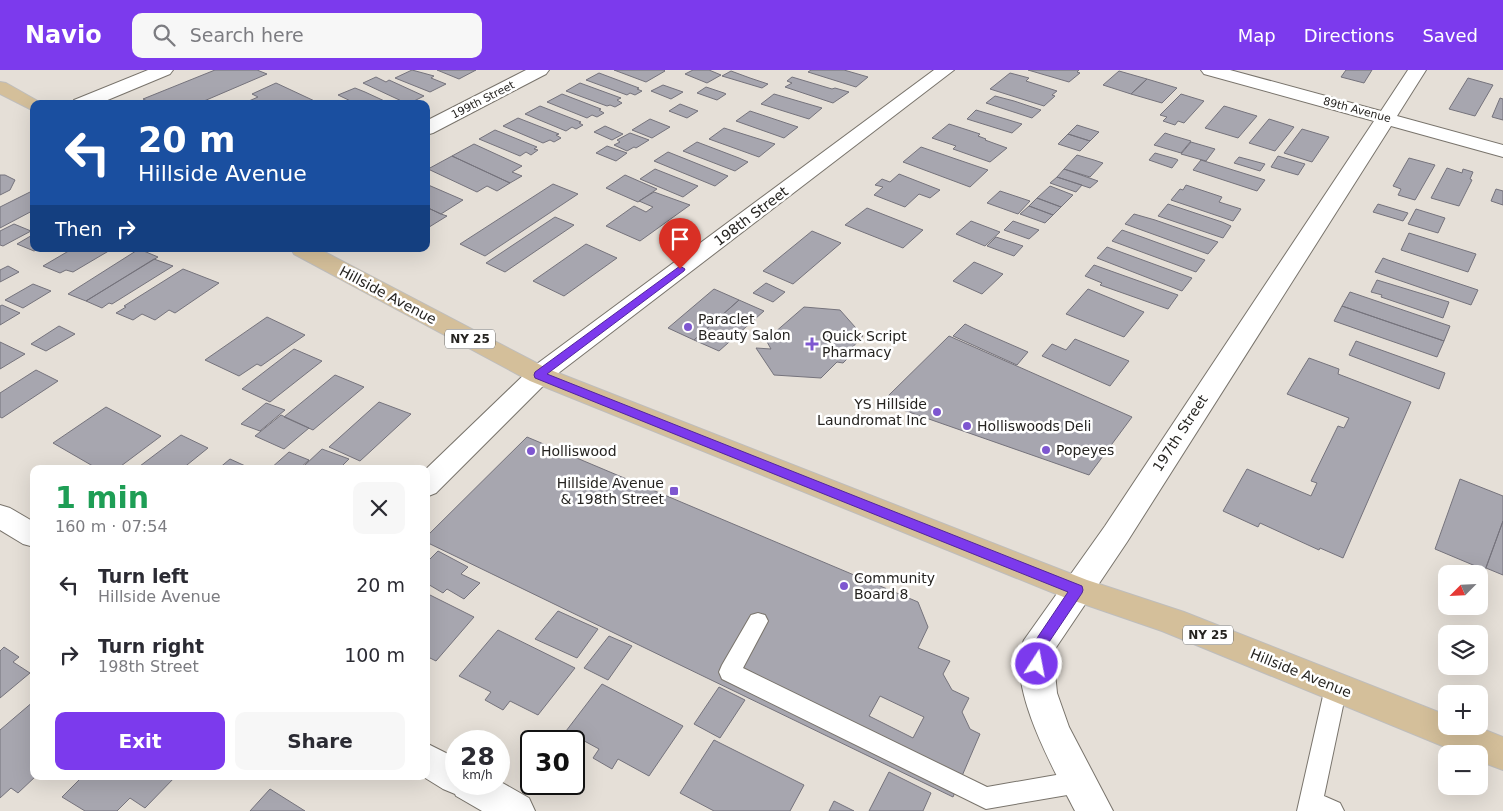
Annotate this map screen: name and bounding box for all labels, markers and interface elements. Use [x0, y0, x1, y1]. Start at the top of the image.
search box [132, 13, 482, 58]
text: Navio [25, 21, 102, 49]
icon: search [150, 21, 178, 49]
text: Search here [190, 24, 304, 46]
text: Map [1238, 25, 1276, 46]
text: Directions [1304, 25, 1394, 46]
text: Saved [1422, 25, 1478, 46]
street label: 199th Street [449, 78, 517, 122]
street label: 89th Avenue [1322, 95, 1393, 125]
icon: left [55, 120, 120, 185]
text: 20 m [138, 120, 235, 160]
text: Hillside Avenue [138, 161, 307, 186]
street label: 198th Street [711, 183, 791, 249]
icon: right [112, 215, 140, 243]
text: Then [55, 218, 102, 240]
pin [659, 218, 701, 269]
icon: arrive [666, 225, 694, 253]
street label: Hillside Avenue [337, 263, 439, 327]
place label: Paraclet Beauty Salon [698, 311, 791, 343]
marker: Paraclet Beauty Salon [682, 321, 694, 333]
place label: Quick Script Pharmacy [822, 328, 907, 360]
road number: NY 25 [445, 330, 495, 348]
marker: Quick Script Pharmacy [806, 338, 818, 350]
street label: 197th Street [1149, 391, 1211, 474]
place label: YS Hillside Laundromat Inc [817, 396, 927, 428]
marker: YS Hillside Laundromat Inc [931, 406, 943, 418]
place label: Holliswoods Deli [977, 418, 1091, 434]
marker: Holliswoods Deli [961, 420, 973, 432]
place label: Popeyes [1056, 442, 1114, 458]
place label: Holliswood [541, 443, 617, 459]
marker: Popeyes [1040, 444, 1052, 456]
marker: Holliswood [525, 445, 537, 457]
place label: Hillside Avenue & 198th Street [557, 475, 664, 507]
text: 1 min [55, 480, 149, 515]
button: close [353, 482, 405, 534]
marker: Hillside Avenue & 198th Street [668, 485, 680, 497]
text: 160 m · 07:54 [55, 517, 168, 536]
text: Turn left [98, 565, 189, 587]
north arrow [1438, 565, 1488, 615]
map controls [1438, 565, 1488, 795]
place label: Community Board 8 [854, 570, 935, 602]
icon: left [55, 571, 83, 599]
text: 20 m [356, 574, 405, 596]
marker: Community Board 8 [838, 580, 850, 592]
text: Hillside Avenue [98, 587, 221, 606]
button: layers [1438, 625, 1488, 675]
road number: NY 25 [1183, 626, 1233, 644]
text: Turn right [98, 635, 204, 657]
position arrow [1010, 637, 1062, 689]
icon: right [55, 641, 83, 669]
text: 100 m [344, 644, 405, 666]
street label: Hillside Avenue [1248, 645, 1354, 701]
text: 198th Street [98, 657, 199, 676]
button: + [1438, 685, 1488, 735]
button: Exit [55, 712, 225, 770]
button: Share [235, 712, 405, 770]
speed limit sign: 30 [520, 730, 585, 795]
text: 28 [460, 742, 495, 771]
button: − [1438, 745, 1488, 795]
text: km/h [462, 768, 493, 782]

